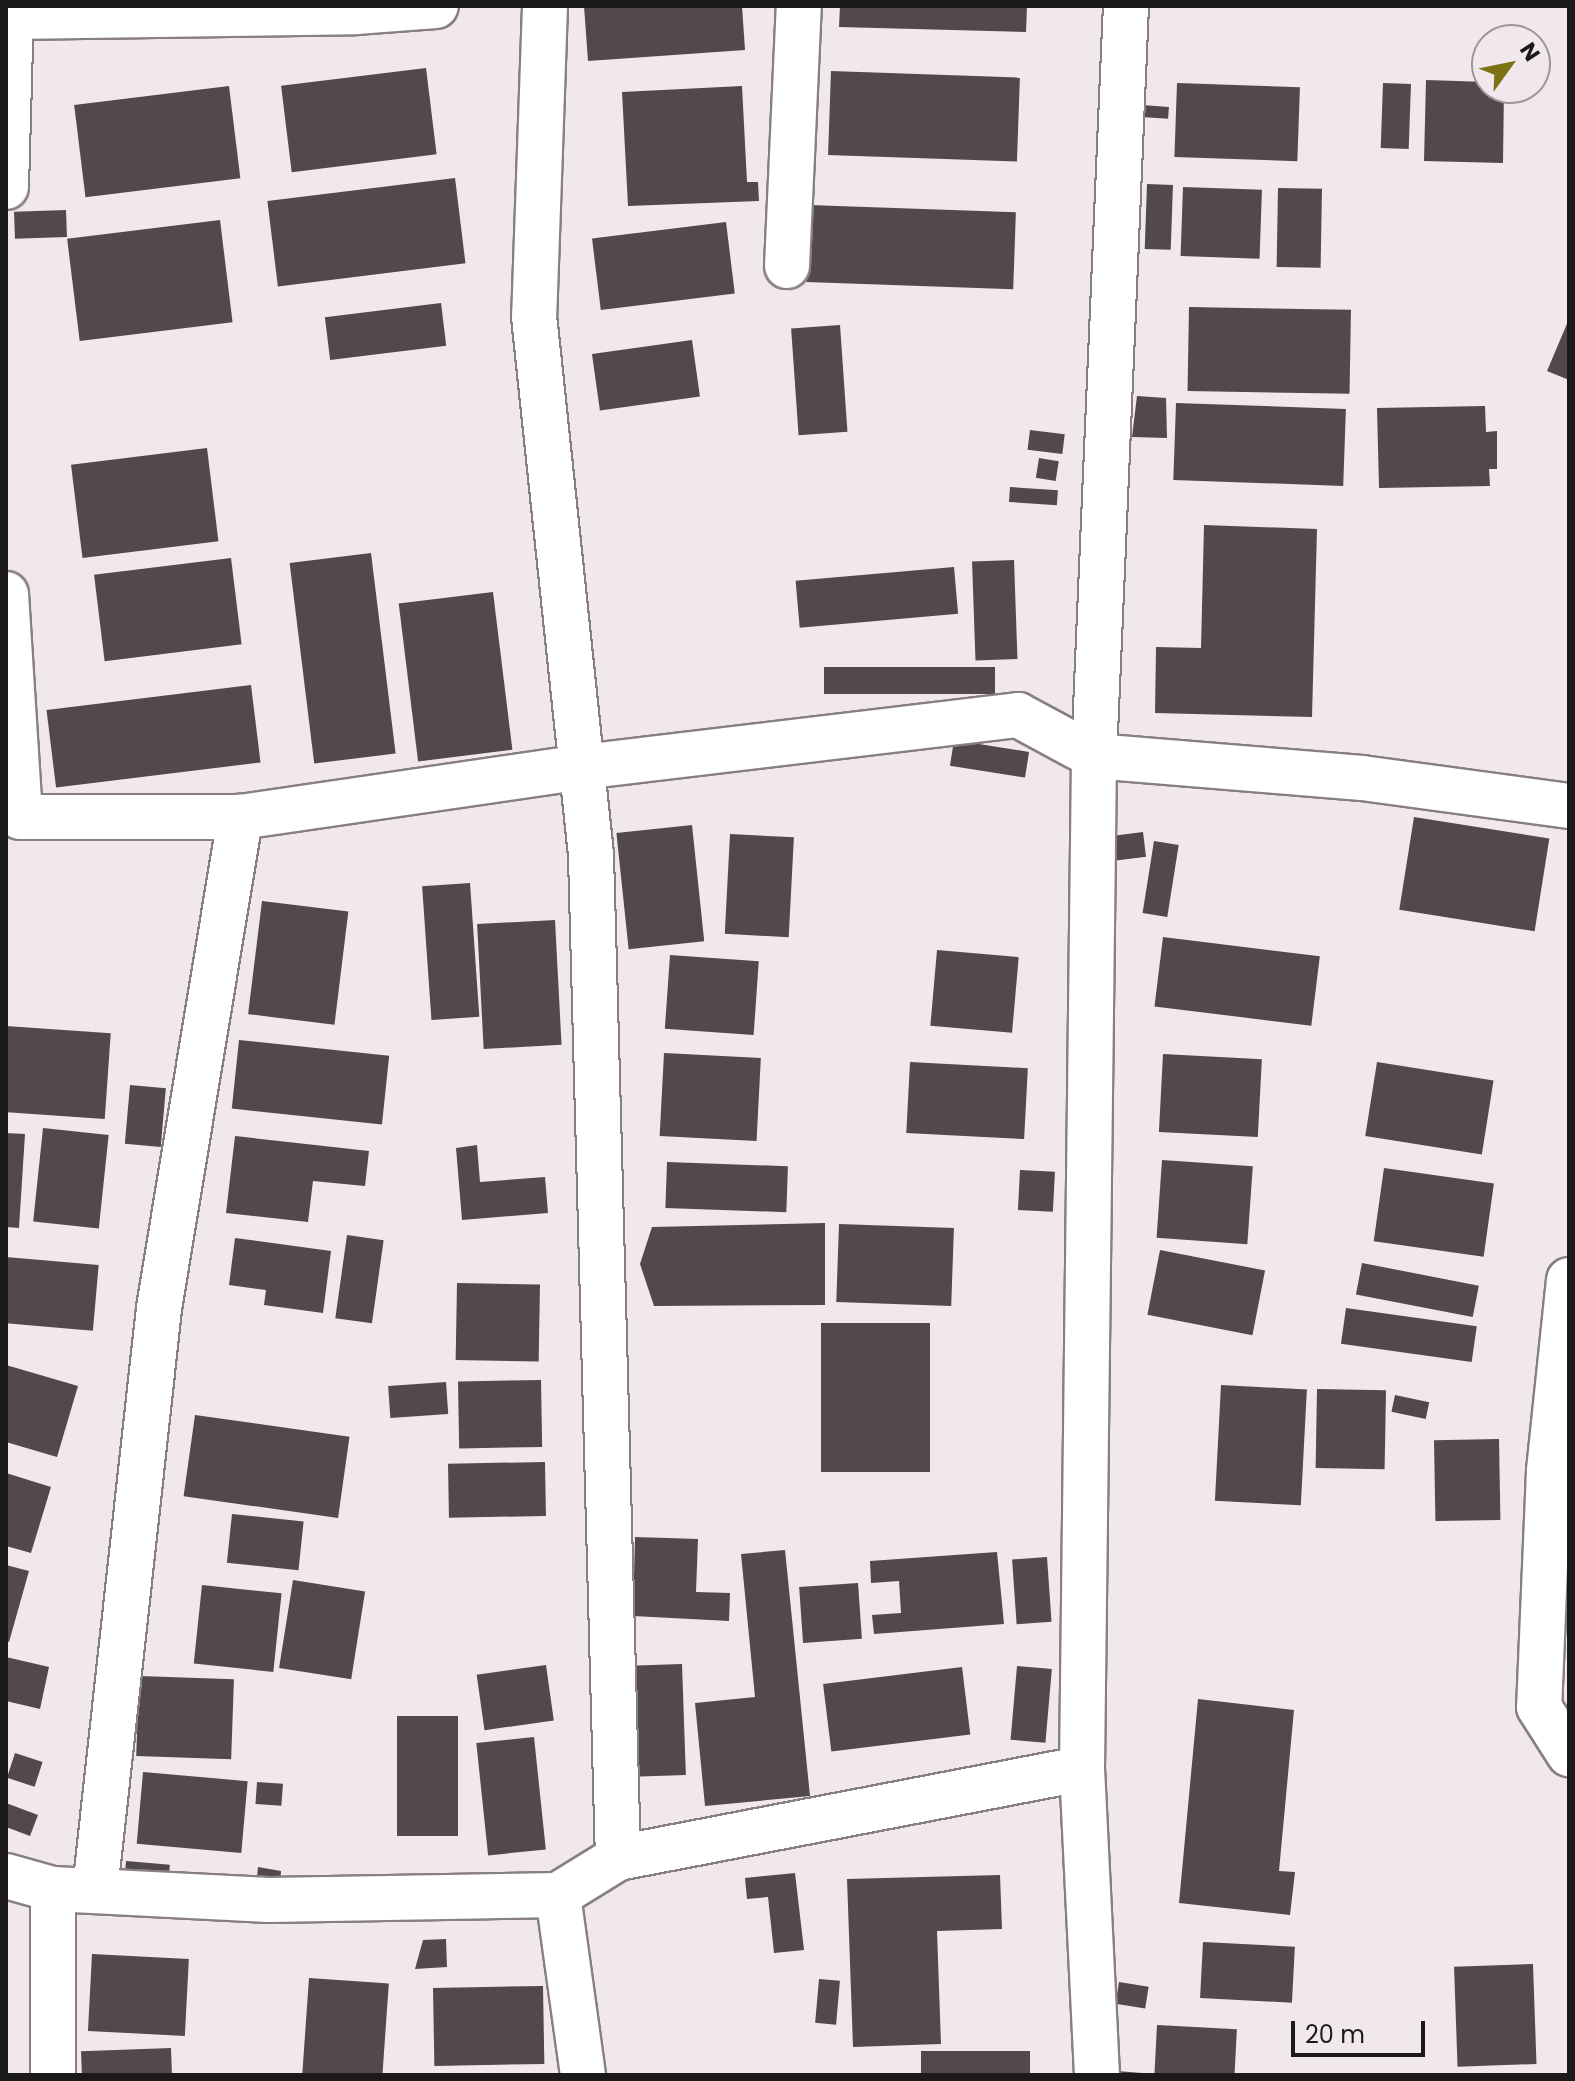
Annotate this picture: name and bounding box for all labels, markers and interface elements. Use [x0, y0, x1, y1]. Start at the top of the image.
north arrow [1471, 24, 1551, 104]
text: N [1512, 36, 1547, 67]
scale bar [1295, 2005, 1429, 2055]
text: 20 m [1305, 2018, 1365, 2051]

